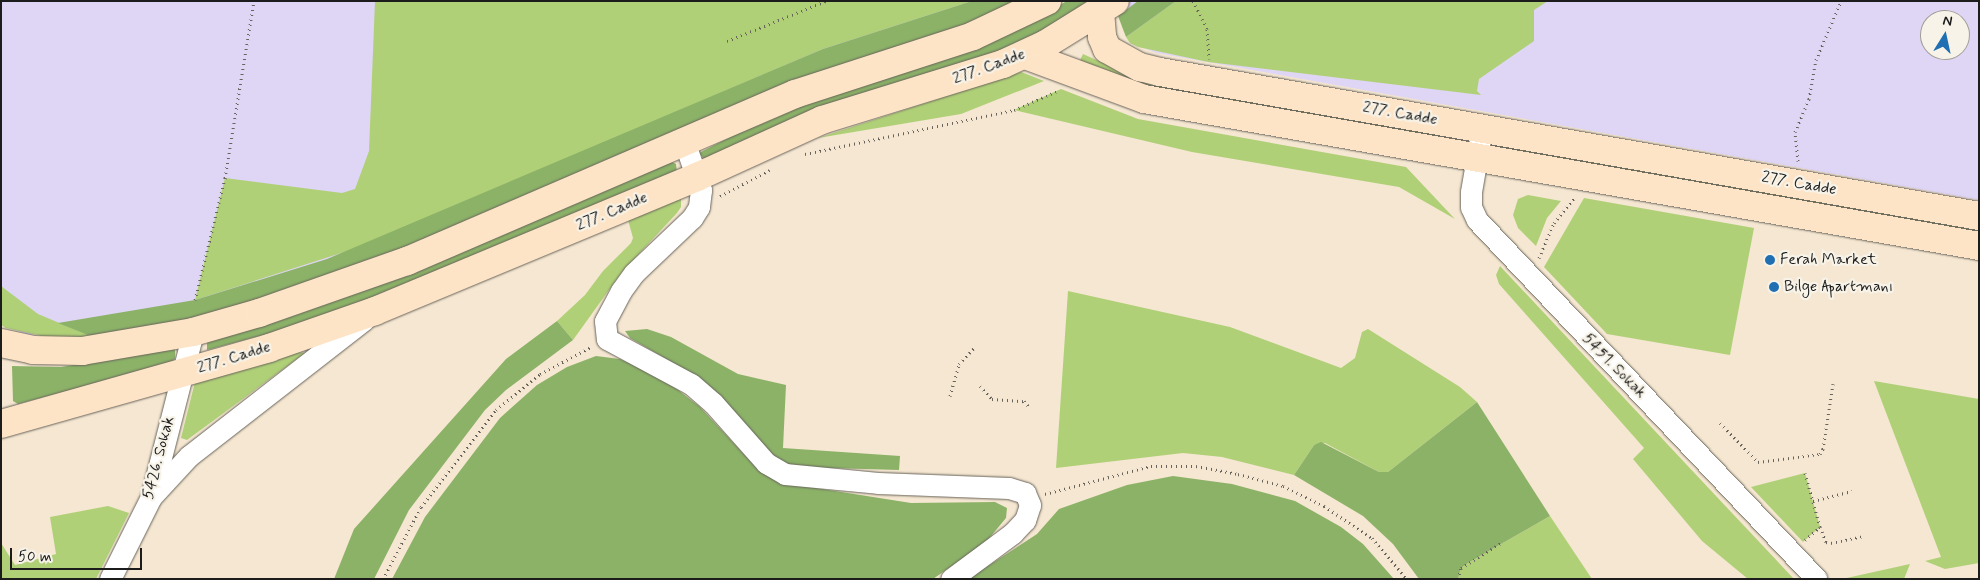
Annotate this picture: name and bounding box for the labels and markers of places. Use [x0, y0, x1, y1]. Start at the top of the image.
place label: Ferah Market [1780, 250, 1875, 270]
marker: Ferah Market [1764, 254, 1776, 266]
place label: Bilge Apartmanı [1784, 277, 1893, 297]
marker: Bilge Apartmanı [1768, 281, 1780, 293]

